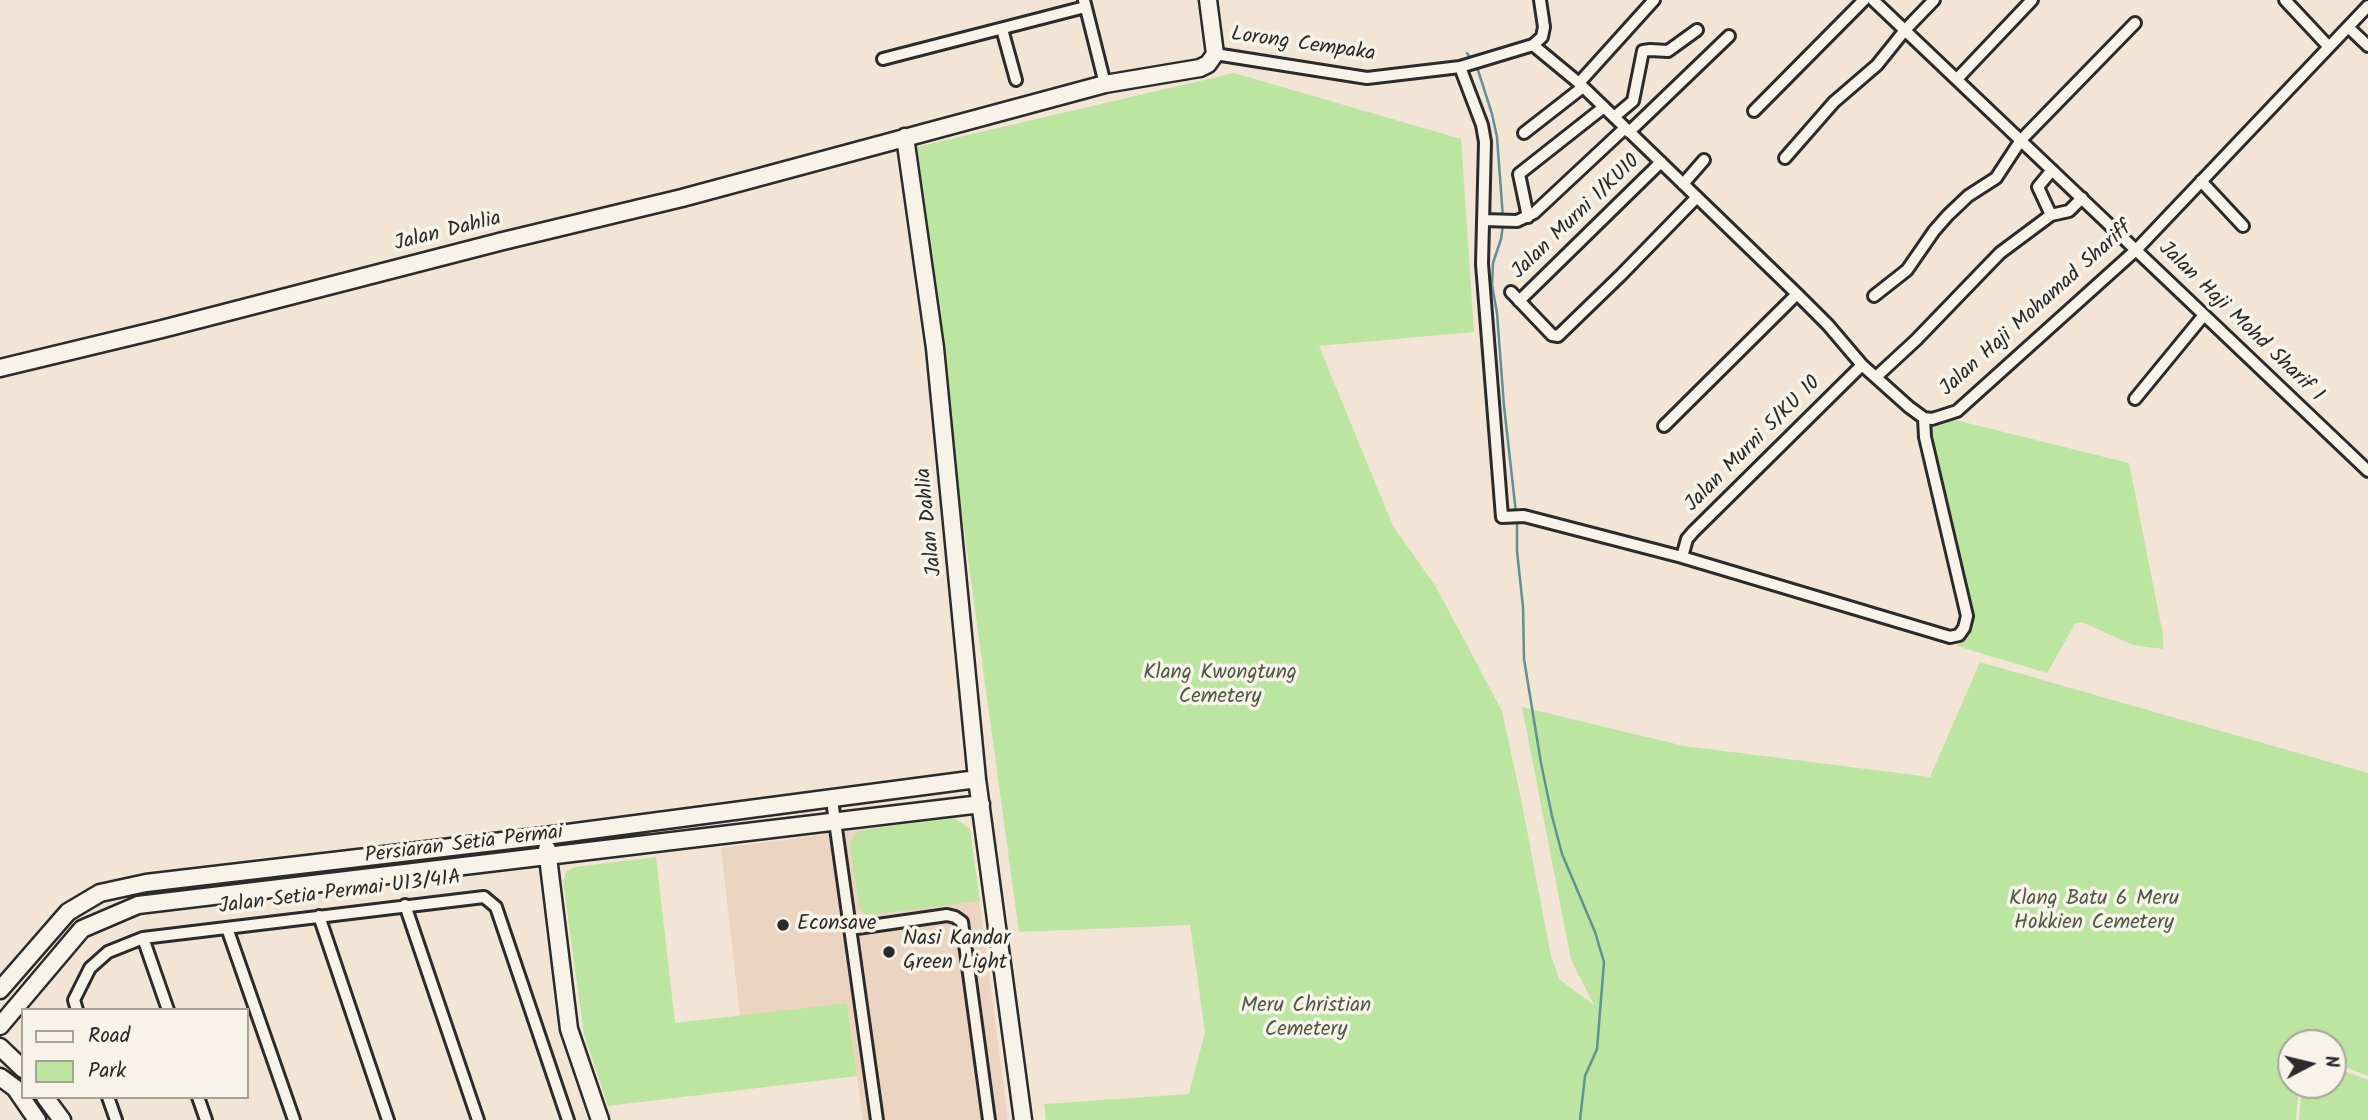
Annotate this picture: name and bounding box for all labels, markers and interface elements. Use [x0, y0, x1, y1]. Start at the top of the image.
street label: Lorong Cempaka [1229, 23, 1377, 69]
street label: Jalan Murni 1/KU10 [1508, 150, 1646, 286]
street label: Jalan Dahlia [392, 208, 504, 258]
street label: Jalan Haji Mohamad Shariff [1936, 217, 2138, 403]
street label: Jalan Haji Mohd Sharif 1 [2152, 237, 2328, 409]
street label: Jalan Murni 5/KU 10 [1681, 372, 1827, 518]
street label: Jalan Dahlia [913, 467, 949, 577]
park label: Klang Kwongtung Cemetery [1143, 661, 1297, 711]
street label: Persiaran Setia Permai [364, 821, 564, 871]
street label: Jalan Setia Permai U13/41A [218, 867, 462, 921]
park label: Klang Batu 6 Meru Hokkien Cemetery [2009, 887, 2179, 937]
place label: Econsave [797, 912, 876, 938]
marker: Econsave [775, 917, 791, 933]
place label: Nasi Kandar Green Light [903, 927, 1010, 977]
marker: Nasi Kandar Green Light [881, 944, 897, 960]
park label: Meru Christian Cemetery [1241, 994, 1371, 1044]
legend [21, 1008, 248, 1099]
text: Road [88, 1020, 130, 1053]
north arrow [2277, 1029, 2347, 1099]
text: N [2315, 1054, 2346, 1069]
text: Park [88, 1055, 126, 1088]

